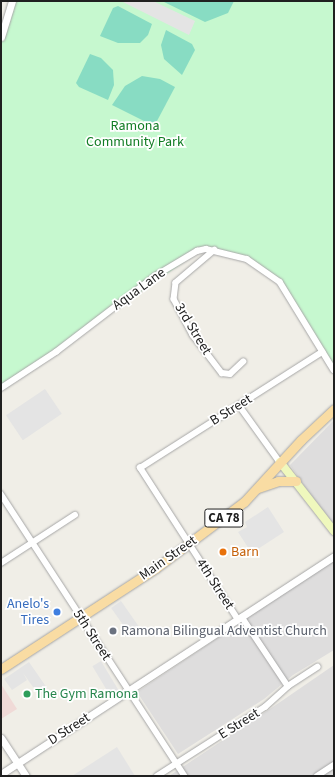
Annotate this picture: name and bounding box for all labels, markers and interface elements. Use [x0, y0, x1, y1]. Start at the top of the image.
park label: Ramona Community Park [86, 118, 184, 150]
street label: Aqua Lane [109, 264, 169, 314]
street label: 3rd Street [171, 300, 215, 358]
street label: B Street [207, 391, 255, 429]
road number: CA 78 [204, 507, 244, 529]
street label: Main Street [136, 532, 200, 584]
place label: Barn [231, 544, 259, 560]
marker: Barn [218, 547, 228, 557]
street label: 4th Street [192, 555, 238, 613]
place label: Anelo's Tires [7, 596, 49, 628]
street label: 5th Street [69, 606, 115, 664]
marker: Anelo's Tires [52, 607, 62, 617]
place label: Ramona Bilingual Adventist Church [121, 623, 327, 639]
marker: Ramona Bilingual Adventist Church [108, 626, 118, 636]
place label: The Gym Ramona [35, 686, 138, 702]
marker: The Gym Ramona [22, 689, 32, 699]
street label: E Street [215, 705, 263, 743]
street label: D Street [45, 709, 93, 749]

